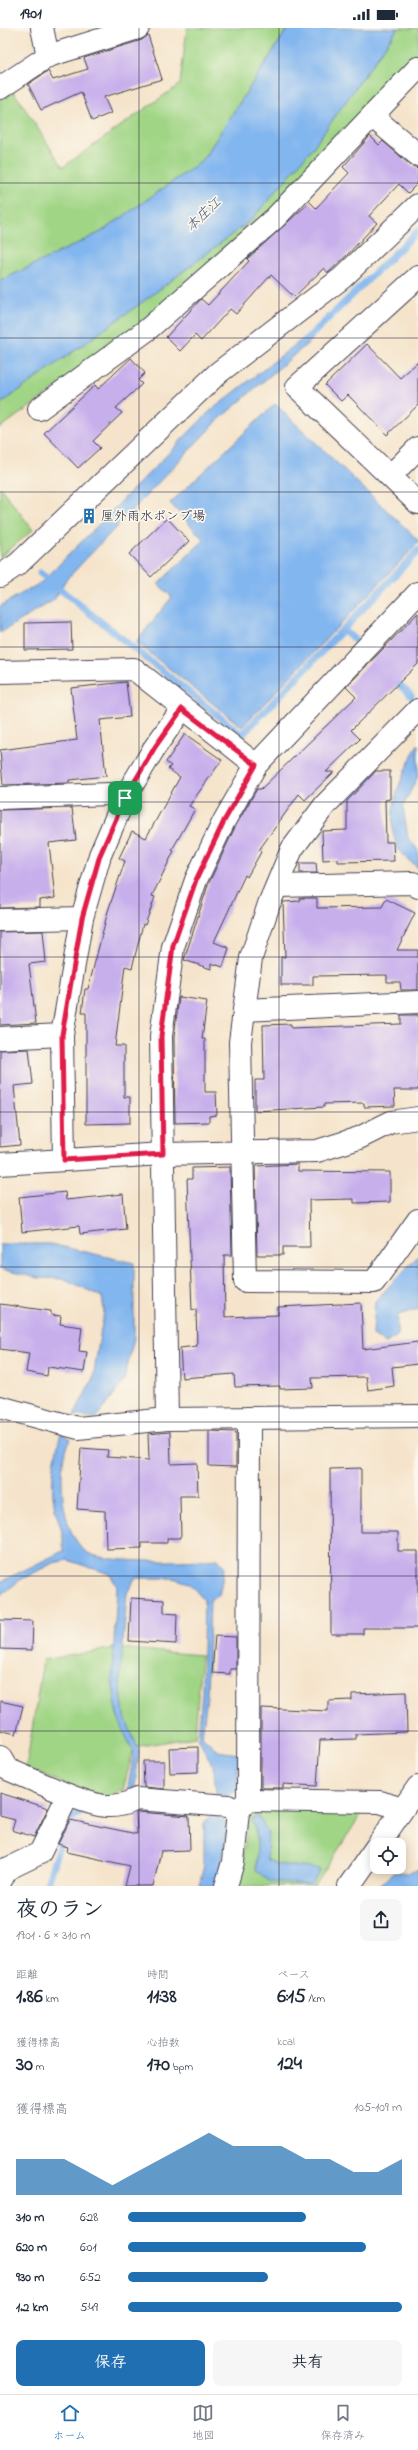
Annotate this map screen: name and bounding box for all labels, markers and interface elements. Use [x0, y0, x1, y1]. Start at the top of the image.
text: 19:01 [20, 3, 42, 25]
water label: 本庄江 [181, 192, 227, 237]
building icon: 厘外雨水ポンプ場 [80, 507, 98, 525]
place label: 厘外雨水ポンプ場 [101, 507, 205, 526]
pin [108, 781, 142, 815]
icon: arrive [114, 787, 136, 809]
map controls [370, 1838, 406, 1874]
button: locate [370, 1838, 406, 1874]
text: 夜のラン [16, 1895, 104, 1927]
button: share [360, 1899, 402, 1941]
text: 19:01 · 6 × 310 m [16, 1926, 90, 1945]
text: 距離 [16, 1967, 38, 1983]
text: 時間 [147, 1967, 169, 1983]
text: ペース [277, 1967, 310, 1983]
text: 1.86 [16, 1983, 43, 2012]
text: 11:38 [147, 1983, 177, 2012]
text: 6:15 [277, 1983, 306, 2012]
text: km [43, 1991, 59, 2007]
text: /km [306, 1991, 325, 2007]
text: kcal [277, 2034, 295, 2050]
text: 獲得標高 [16, 2035, 60, 2051]
text: 心拍数 [147, 2035, 180, 2051]
text: 124 [277, 2050, 302, 2079]
text: 30 [16, 2051, 33, 2080]
text: 170 [147, 2051, 170, 2080]
text: m [33, 2059, 44, 2075]
text: bpm [170, 2059, 193, 2075]
text: 105–109 m [354, 2098, 402, 2117]
text: 獲得標高 [16, 2100, 68, 2119]
text: 310 m [16, 2208, 44, 2227]
text: 6:28 [80, 2208, 98, 2227]
text: 620 m [16, 2238, 47, 2257]
text: 6:01 [80, 2238, 97, 2257]
text: 930 m [16, 2268, 44, 2287]
text: 6:52 [80, 2268, 101, 2287]
text: 1.2 km [16, 2298, 48, 2317]
text: 5:49 [80, 2298, 98, 2317]
button: 保存 [16, 2340, 205, 2386]
button: 共有 [213, 2340, 402, 2386]
tab: ホーム [53, 2402, 86, 2444]
tab: 地図 [192, 2402, 214, 2444]
tab: 保存済み [321, 2402, 365, 2444]

